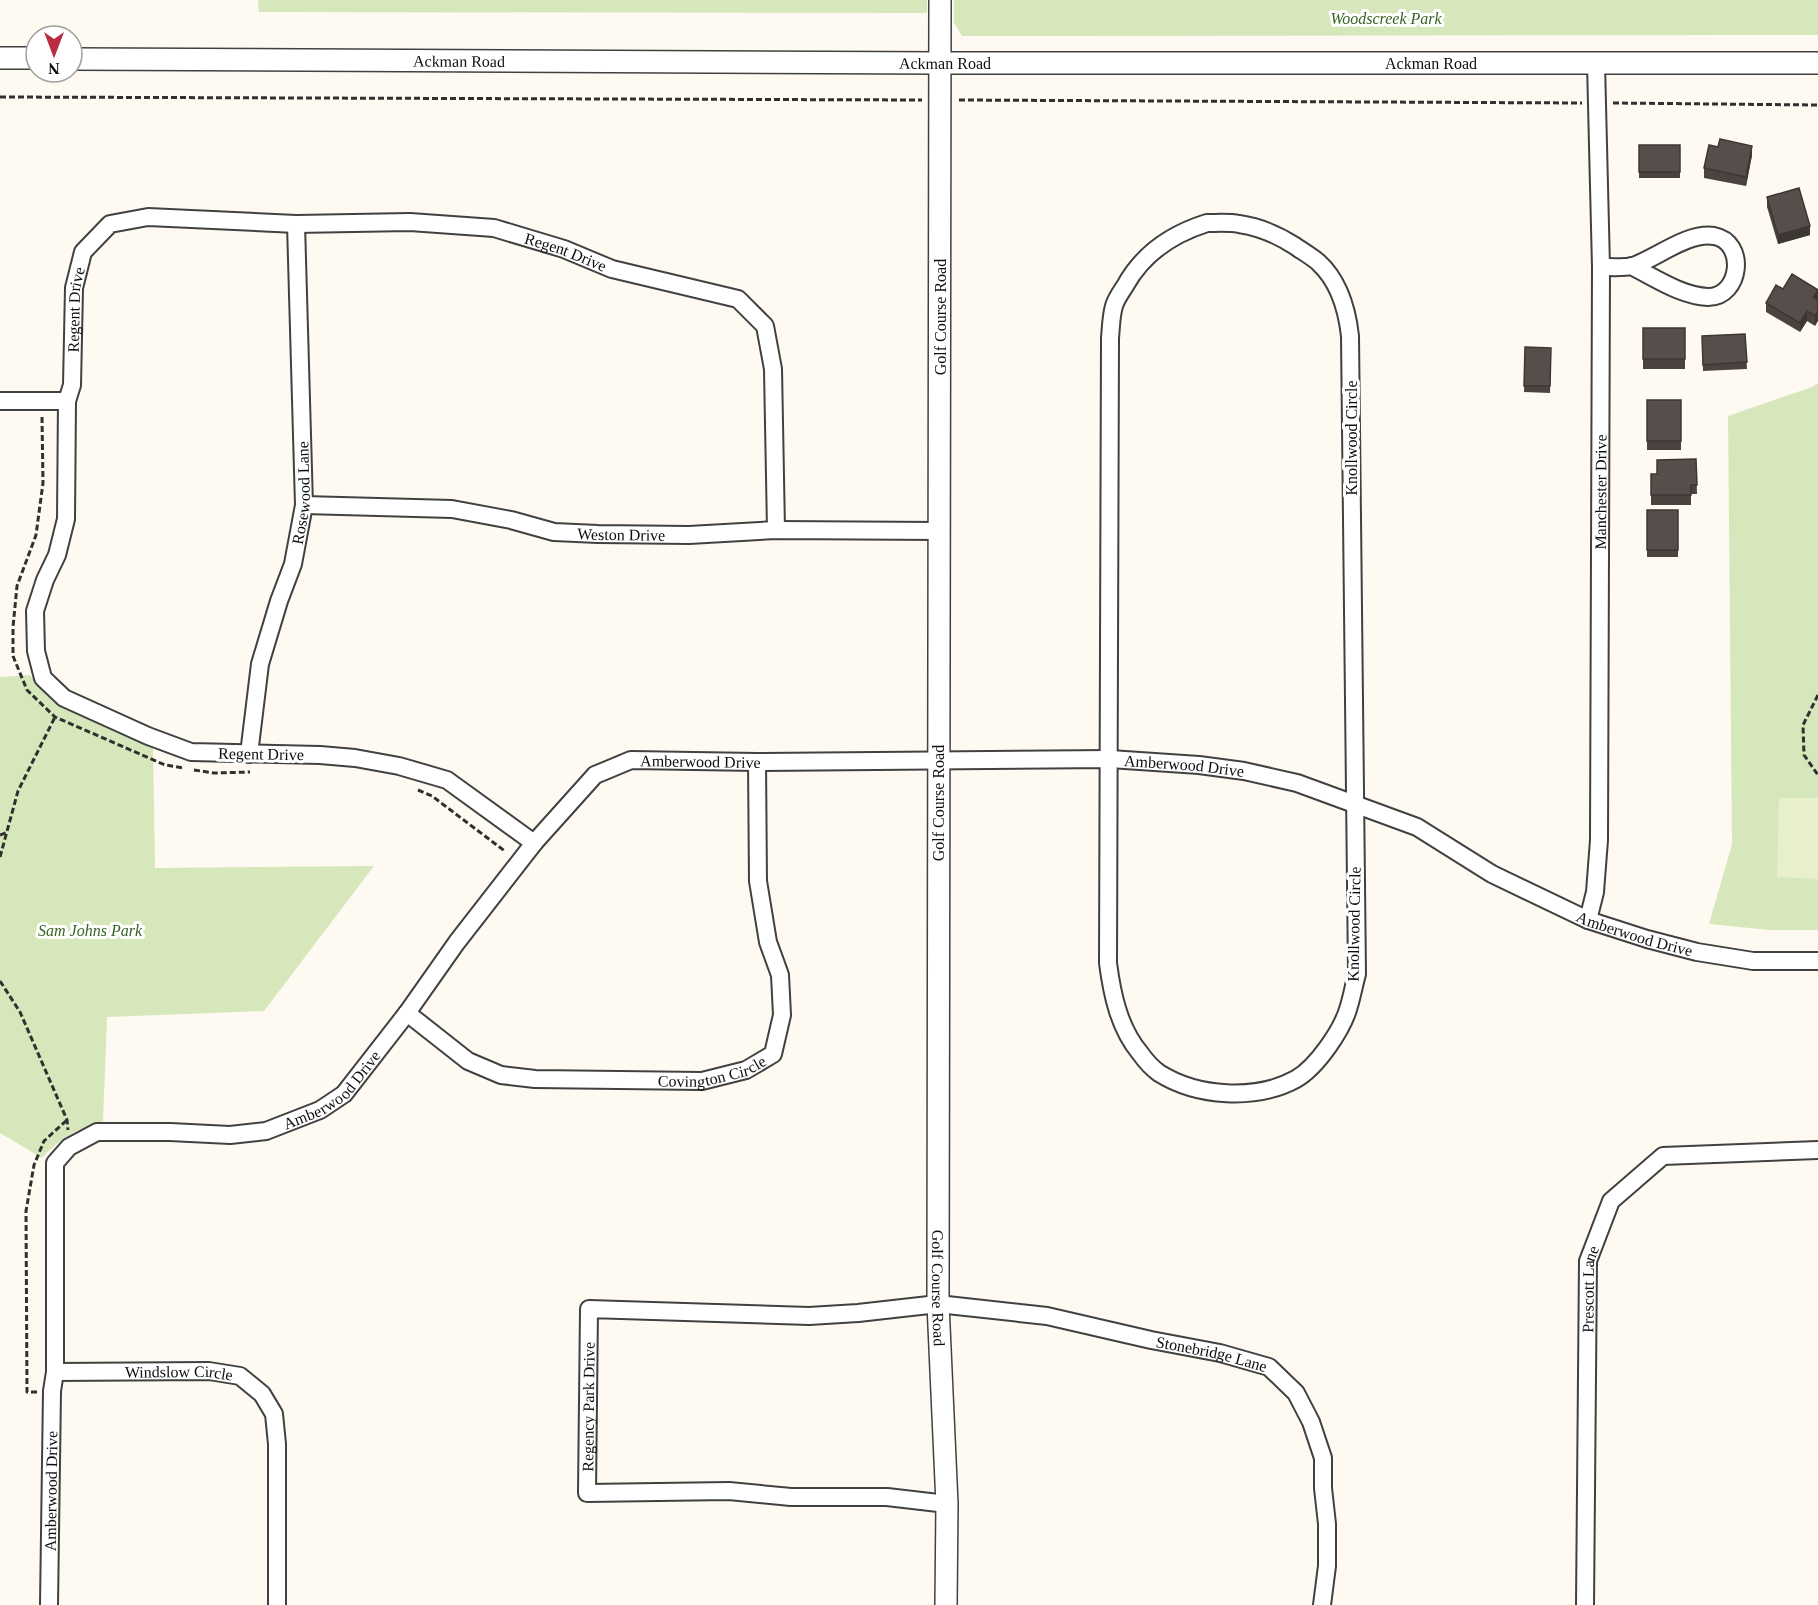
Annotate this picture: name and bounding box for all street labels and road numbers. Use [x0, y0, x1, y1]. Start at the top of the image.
street label: Ackman Road [413, 52, 505, 69]
street label: Ackman Road [899, 54, 991, 72]
street label: Ackman Road [1385, 55, 1477, 72]
street label: Regent Drive [523, 229, 609, 274]
street label: Golf Course Road [932, 259, 949, 375]
street label: Regent Drive [64, 265, 87, 353]
street label: Knollwood Circle [1343, 380, 1360, 496]
street label: Manchester Drive [1592, 434, 1609, 550]
street label: Rosewood Lane [288, 441, 313, 546]
street label: Weston Drive [577, 525, 665, 543]
street label: Regent Drive [218, 745, 304, 764]
street label: Golf Course Road [930, 745, 947, 861]
street label: Amberwood Drive [1124, 751, 1245, 779]
street label: Amberwood Drive [640, 752, 761, 771]
street label: Knollwood Circle [1344, 866, 1364, 982]
street label: Amberwood Drive [1574, 907, 1695, 959]
street label: Amberwood Drive [281, 1047, 383, 1132]
street label: Covington Circle [658, 1052, 769, 1091]
street label: Golf Course Road [929, 1230, 948, 1347]
street label: Prescott Lane [1579, 1243, 1602, 1333]
street label: Stonebridge Lane [1155, 1333, 1269, 1375]
street label: Regency Park Drive [579, 1342, 597, 1472]
street label: Windslow Circle [125, 1362, 234, 1383]
street label: Amberwood Drive [41, 1431, 60, 1551]

